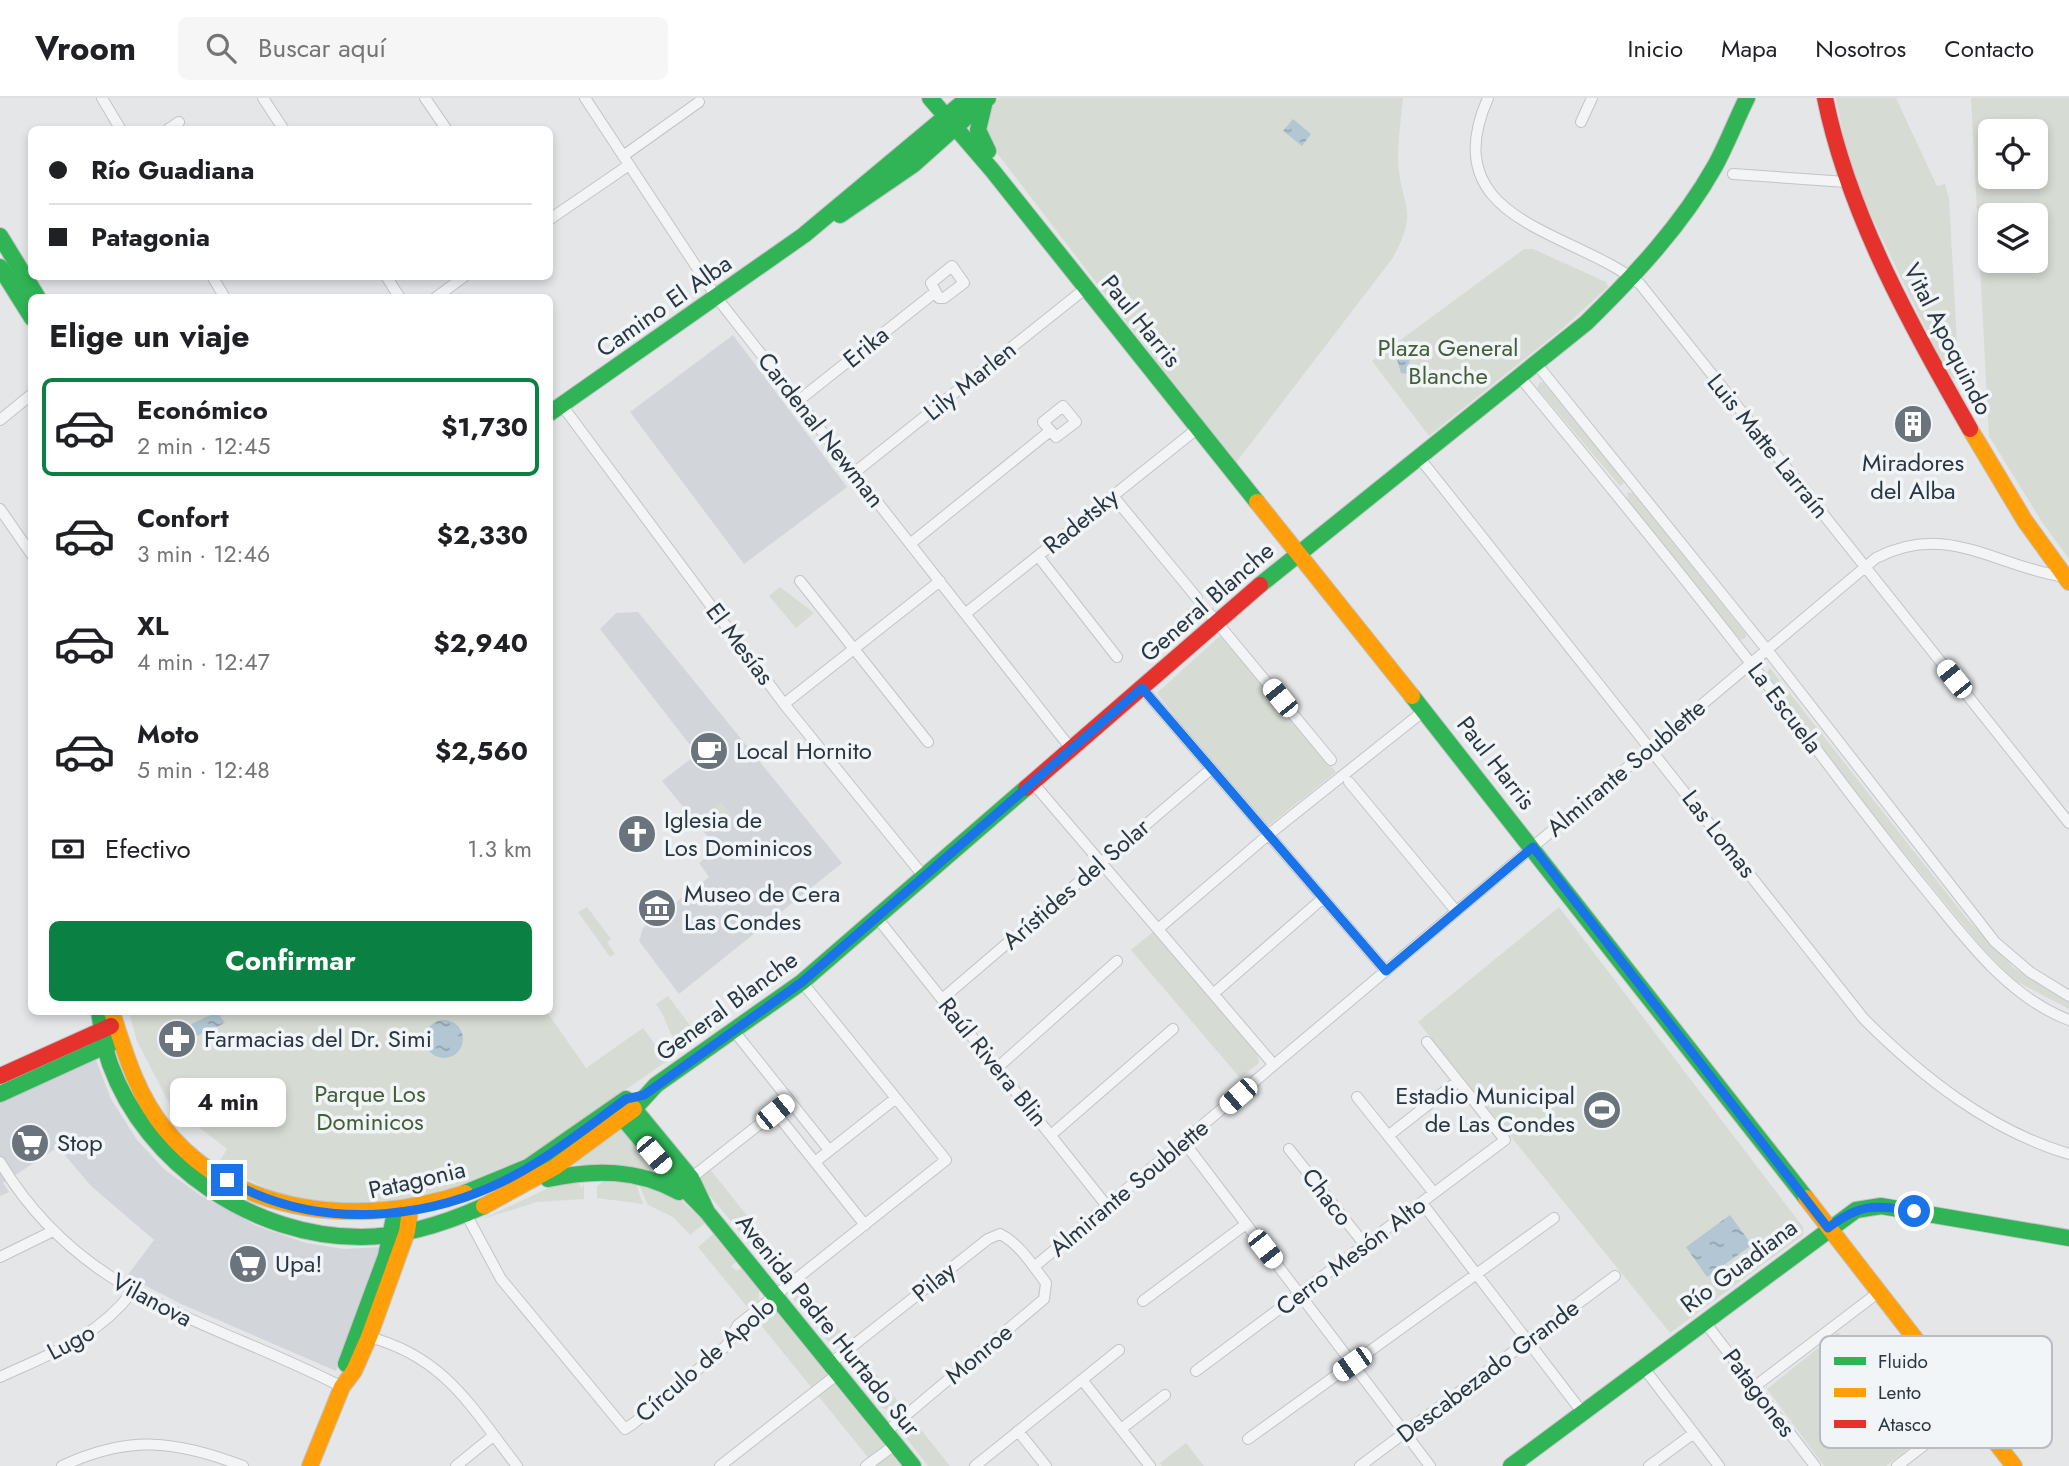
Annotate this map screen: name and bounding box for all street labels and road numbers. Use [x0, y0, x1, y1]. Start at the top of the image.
street label: Camino El Alba [589, 246, 739, 365]
street label: Vital Apoquindo [1895, 257, 2002, 421]
street label: Paul Harris [1093, 267, 1190, 375]
street label: Erika [835, 317, 896, 376]
street label: Lily Marlen [916, 332, 1023, 429]
street label: Cardenal Newman [749, 344, 893, 515]
street label: Luis Matte Larraín [1699, 366, 1838, 526]
street label: Radetsky [1036, 479, 1126, 562]
street label: General Blanche [1132, 533, 1282, 670]
street label: El Mesías [698, 595, 783, 692]
street label: La Escuela [1740, 655, 1831, 761]
street label: Almirante Soublette [1538, 690, 1713, 845]
street label: Paul Harris [1449, 708, 1544, 817]
street label: Las Lomas [1674, 782, 1765, 885]
street label: Arístides del Solar [994, 809, 1158, 958]
street label: General Blanche [649, 942, 805, 1069]
street label: Raúl Rivera Blin [930, 990, 1056, 1134]
street label: Almirante Soublette [1041, 1110, 1216, 1265]
street label: Patagonia [365, 1151, 469, 1208]
street label: Chaco [1294, 1160, 1361, 1233]
street label: Cerro Mesón Alto [1268, 1188, 1433, 1324]
street label: Avenida Padre Hurtado Sur [728, 1206, 930, 1444]
street label: Río Guadiana [1673, 1210, 1804, 1321]
street label: Pilay [904, 1253, 963, 1310]
street label: Vilanova [106, 1264, 199, 1335]
street label: Círculo de Apolo [627, 1289, 782, 1430]
street label: Descabezado Grande [1389, 1290, 1586, 1451]
street label: Lugo [41, 1314, 101, 1369]
street label: Monroe [937, 1315, 1020, 1392]
street label: Patagones [1715, 1341, 1804, 1444]

